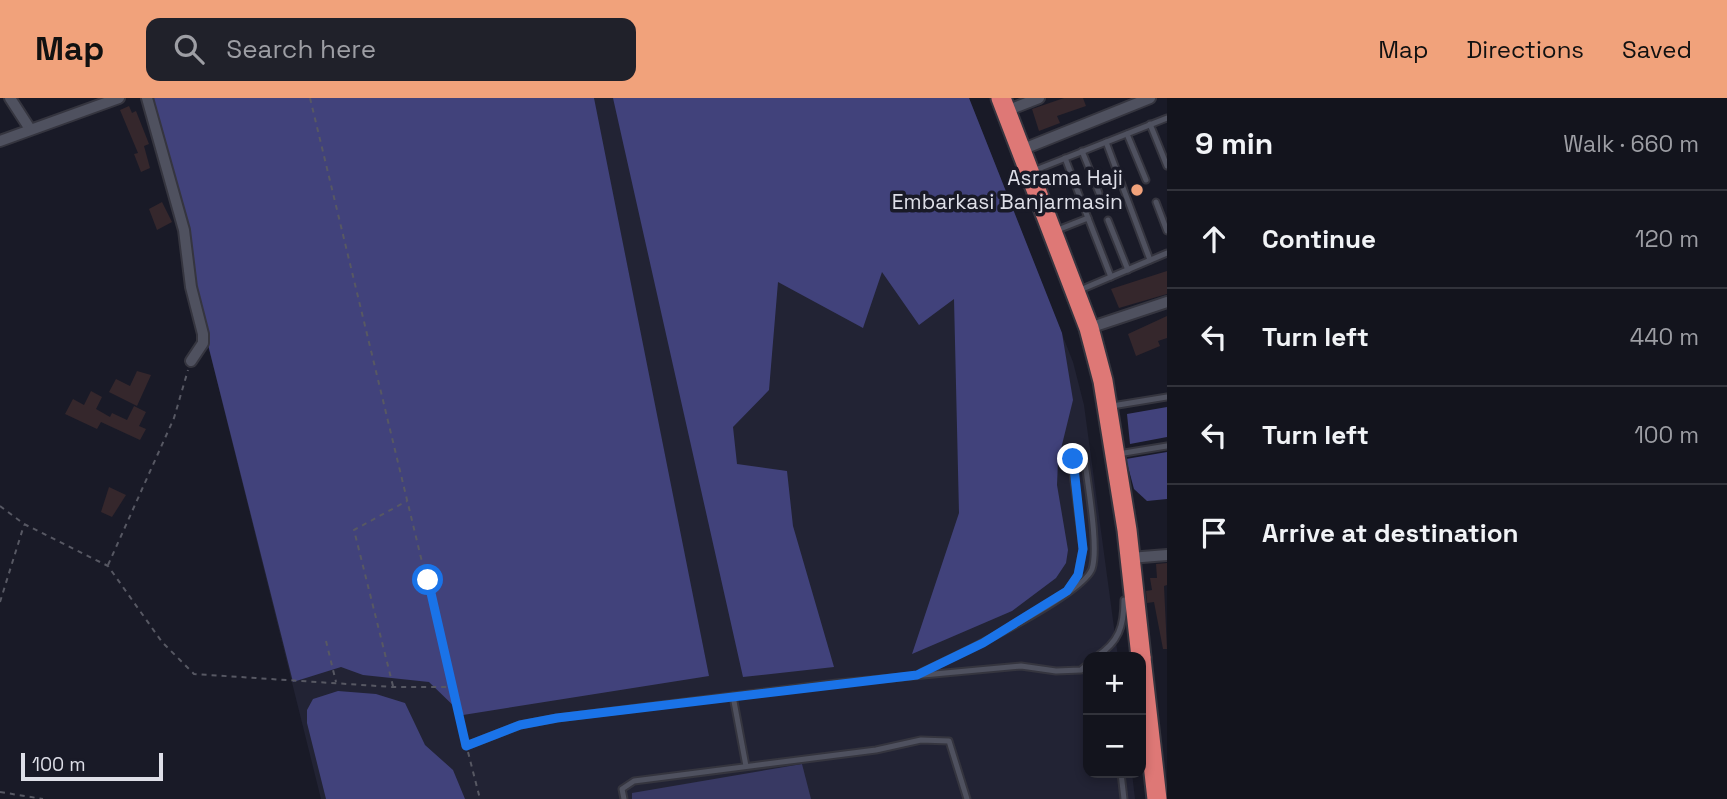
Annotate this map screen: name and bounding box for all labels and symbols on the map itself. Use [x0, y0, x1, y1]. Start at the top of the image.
place label: Asrama Haji Embarkasi Banjarmasin [892, 164, 1123, 215]
marker: Asrama Haji Embarkasi Banjarmasin [1129, 182, 1145, 198]
route end [1057, 443, 1088, 474]
route start [412, 564, 443, 595]
scale bar [21, 750, 163, 782]

